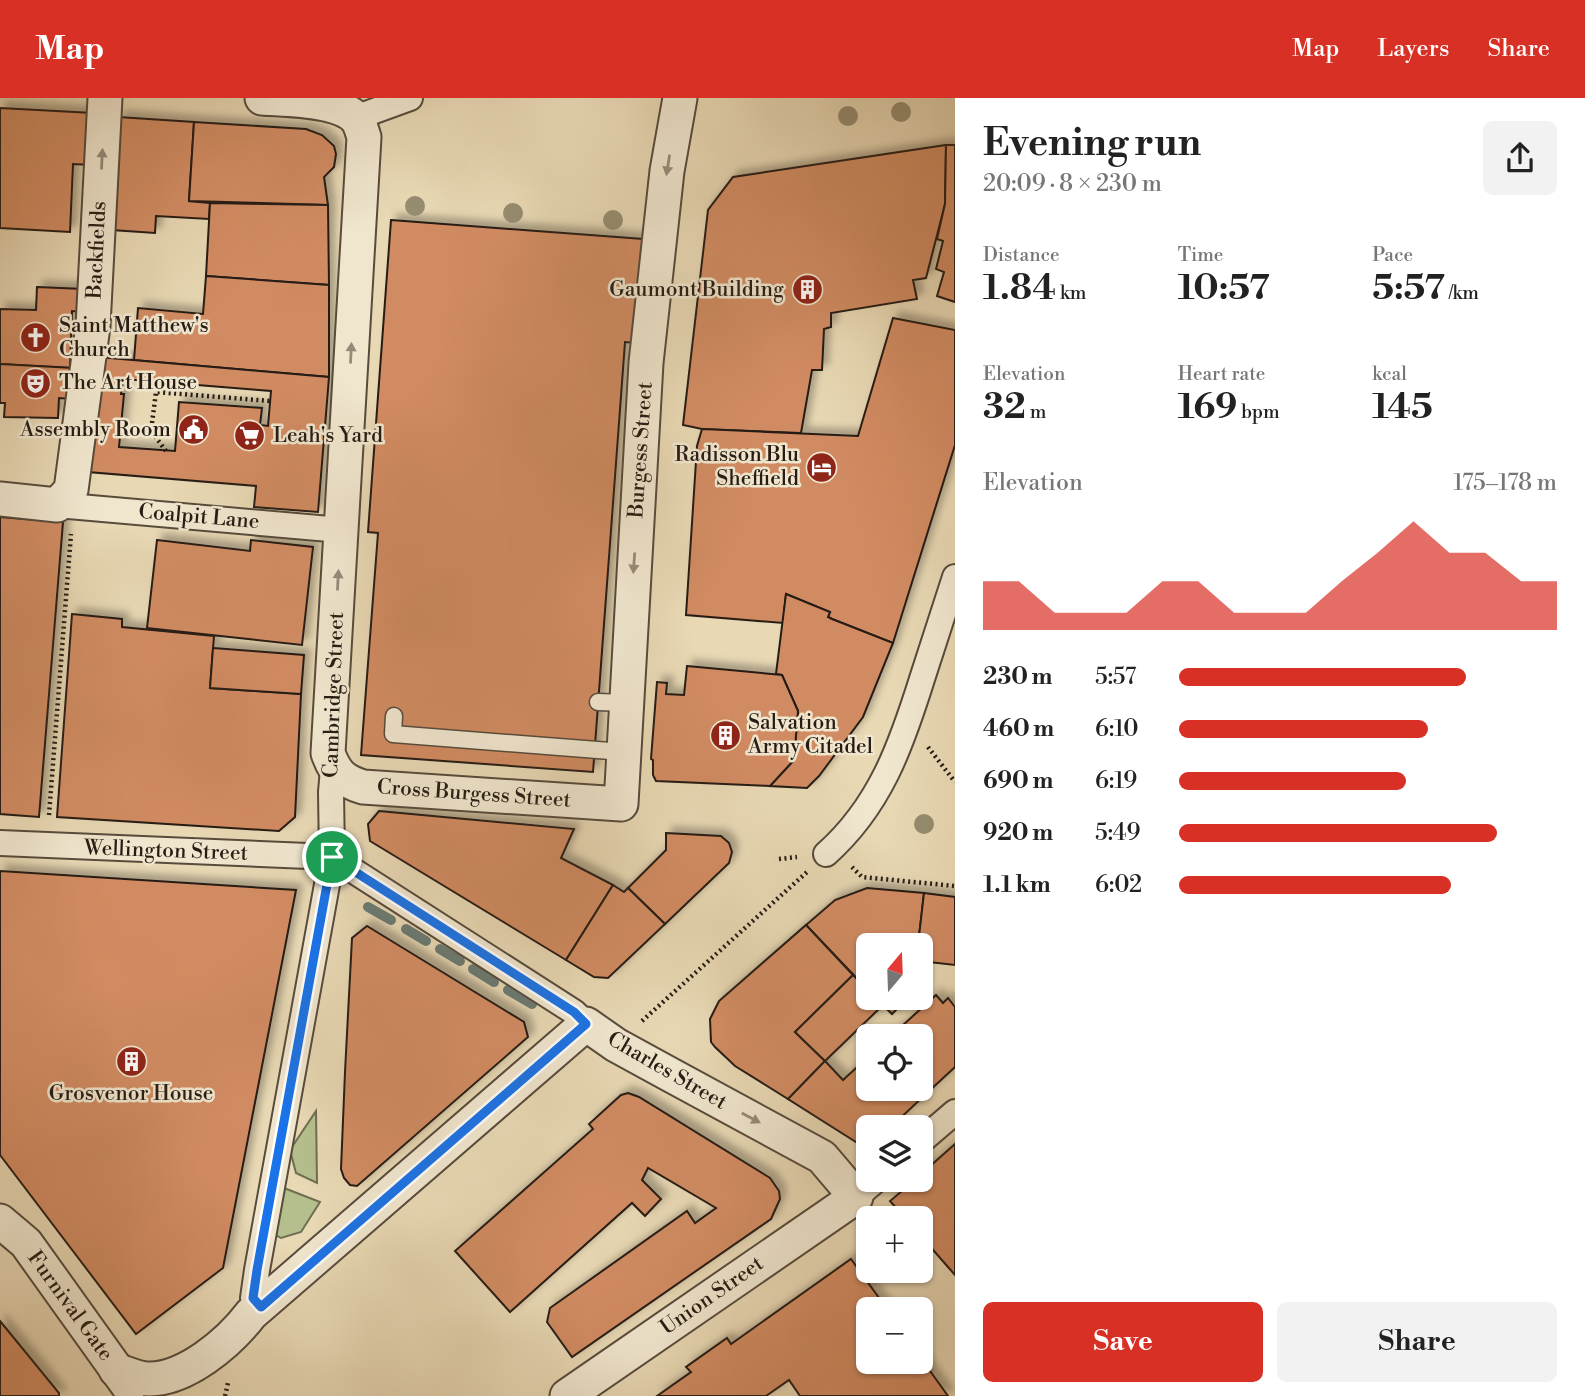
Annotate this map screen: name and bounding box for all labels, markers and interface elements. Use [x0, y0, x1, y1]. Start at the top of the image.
text: Map [35, 29, 104, 70]
text: Map [1292, 34, 1339, 64]
text: Layers [1377, 34, 1449, 64]
text: Share [1487, 34, 1550, 64]
text: Evening run [983, 120, 1201, 167]
button: share [1483, 121, 1557, 195]
one-way arrow [97, 147, 108, 169]
one-way arrow [662, 154, 673, 176]
text: 20:09 · 8 × 230 m [983, 170, 1162, 198]
street label: Backfields [81, 200, 113, 301]
text: Distance [983, 243, 1060, 267]
text: Time [1178, 243, 1223, 267]
text: Pace [1372, 243, 1413, 267]
text: 1.84 [983, 267, 1056, 310]
text: 10:57 [1178, 267, 1270, 310]
text: 5:57 [1372, 267, 1445, 310]
building icon: Gaumont Building [790, 273, 824, 307]
place label: Gaumont Building [609, 277, 784, 303]
text: km [1056, 281, 1086, 305]
text: /km [1445, 281, 1479, 305]
place label: Saint Matthew's Church [59, 313, 209, 363]
church icon: Saint Matthew's Church [19, 321, 53, 355]
one-way arrow [346, 341, 357, 363]
text: Elevation [983, 362, 1065, 386]
text: Heart rate [1178, 362, 1265, 386]
text: kcal [1372, 362, 1407, 386]
theatre icon: The Art House [19, 366, 53, 400]
place label: The Art House [59, 370, 197, 396]
street label: Burgess Street [623, 380, 659, 520]
text: 32 [983, 386, 1026, 429]
text: 169 [1178, 386, 1237, 429]
text: 145 [1372, 386, 1433, 429]
text: m [1026, 400, 1047, 424]
text: bpm [1237, 400, 1280, 424]
public building icon: Assembly Room [177, 413, 211, 447]
place label: Assembly Room [19, 417, 171, 443]
supermarket icon: Leah's Yard [233, 419, 267, 453]
place label: Leah's Yard [273, 423, 383, 449]
place label: Radisson Blu Sheffield [675, 442, 799, 492]
hotel icon: Radisson Blu Sheffield [805, 450, 839, 484]
text: Elevation [983, 469, 1083, 497]
text: 175–178 m [1453, 469, 1557, 497]
street label: Coalpit Lane [137, 499, 261, 535]
one-way arrow [628, 552, 639, 574]
one-way arrow [333, 568, 344, 590]
street label: Cambridge Street [318, 611, 350, 779]
text: 230 m [983, 663, 1053, 691]
text: 5:57 [1095, 663, 1136, 691]
place label: Salvation Army Citadel [747, 710, 873, 760]
text: 460 m [983, 715, 1054, 743]
text: 6:10 [1095, 715, 1139, 743]
building icon: Salvation Army Citadel [708, 718, 742, 752]
text: 690 m [983, 767, 1053, 795]
text: 6:19 [1095, 767, 1137, 795]
street label: Cross Burgess Street [376, 774, 572, 814]
text: 920 m [983, 819, 1053, 847]
text: 5:49 [1095, 819, 1141, 847]
pin [302, 827, 362, 887]
street label: Wellington Street [83, 835, 249, 867]
icon: arrive [313, 838, 351, 876]
text: 1.1 km [983, 871, 1051, 899]
text: 6:02 [1095, 871, 1142, 899]
north arrow [856, 933, 933, 1010]
map controls [856, 933, 933, 1374]
button: locate [856, 1024, 933, 1101]
street label: Charles Street [603, 1026, 732, 1116]
building icon: Grosvenor House [114, 1045, 148, 1079]
place label: Grosvenor House [49, 1081, 213, 1107]
one-way arrow [741, 1112, 761, 1124]
button: layers [856, 1115, 933, 1192]
button: + [856, 1206, 933, 1283]
street label: Furnival Gate [21, 1246, 119, 1366]
street label: Union Street [655, 1251, 769, 1341]
button: − [856, 1297, 933, 1374]
button: Save [983, 1302, 1263, 1382]
button: Share [1277, 1302, 1557, 1382]

